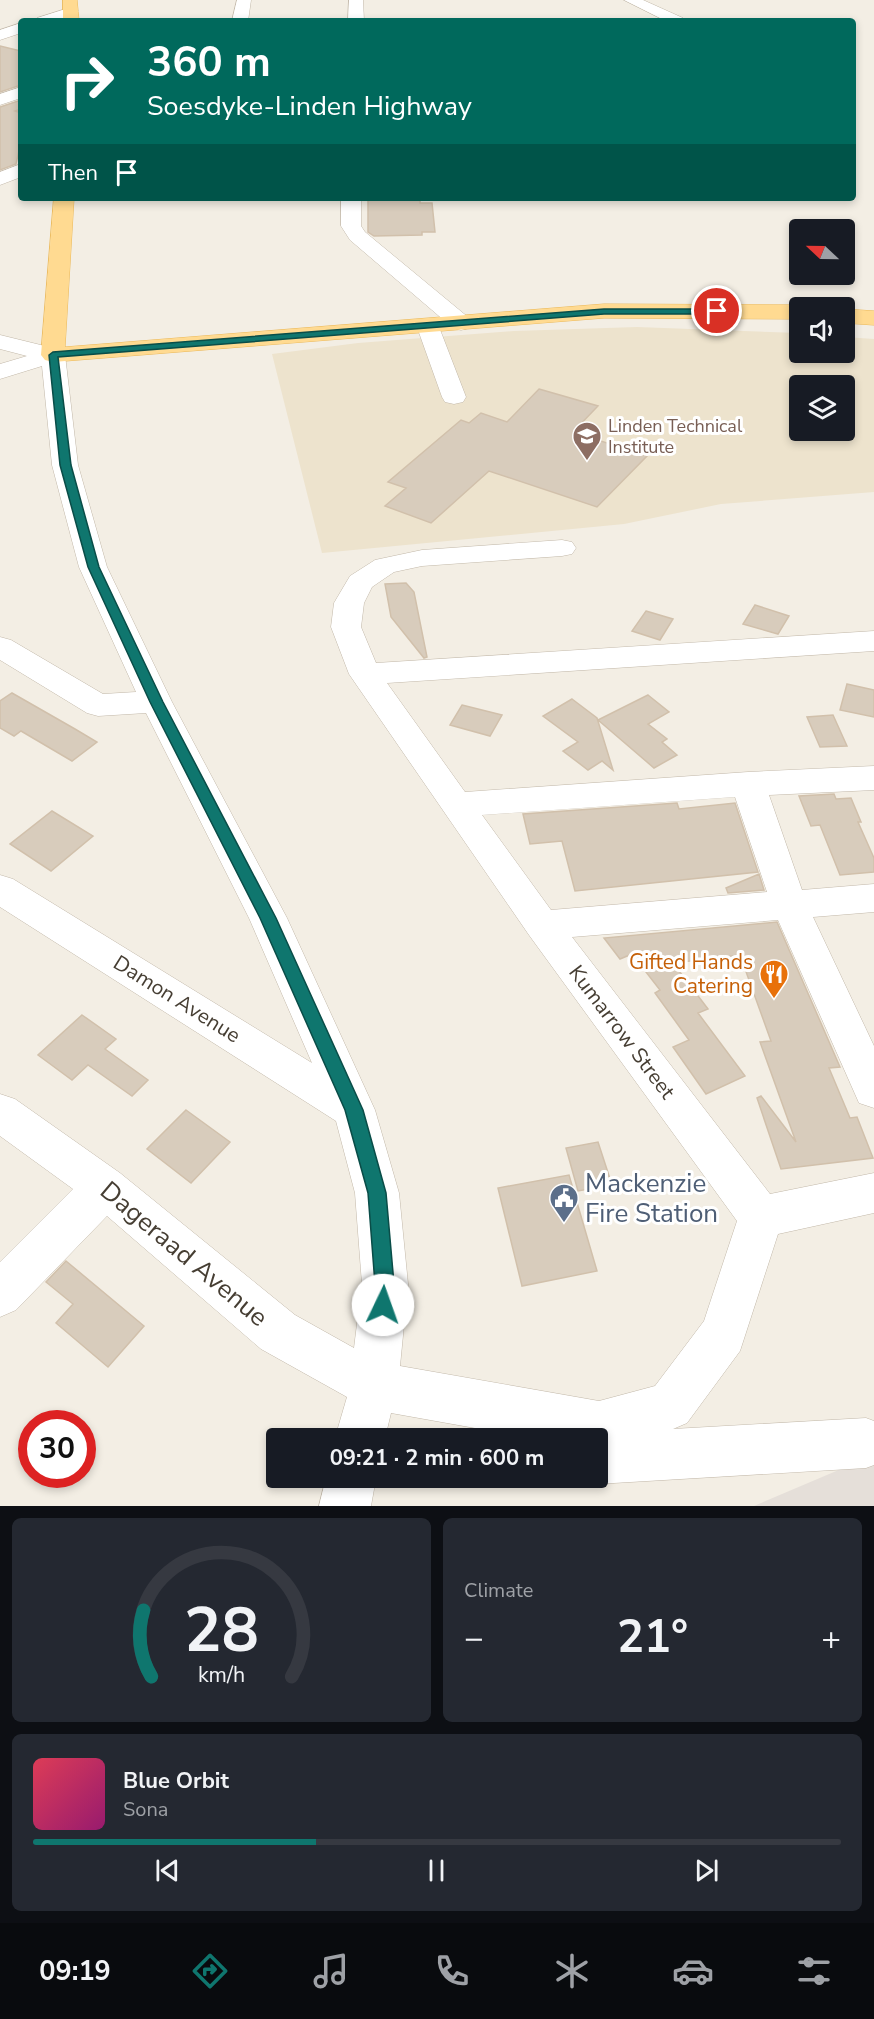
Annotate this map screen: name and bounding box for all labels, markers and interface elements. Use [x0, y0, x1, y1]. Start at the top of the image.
text: 360 m [147, 34, 271, 91]
icon: right [48, 42, 126, 120]
text: Soesdyke-Linden Highway [147, 88, 472, 125]
icon: arrive [110, 156, 143, 189]
text: Then [48, 158, 98, 188]
north arrow [789, 219, 855, 285]
map controls [789, 219, 855, 441]
pin [691, 285, 742, 336]
icon: arrive [700, 294, 733, 327]
button: sound [789, 297, 855, 363]
button: layers [789, 375, 855, 441]
place label: Linden Technical Institute [608, 414, 743, 459]
school or university icon: Linden Technical Institute [571, 420, 603, 462]
place label: Gifted Hands Catering [629, 948, 753, 1000]
street label: Damon Avenue [108, 949, 246, 1049]
restaurant icon: Gifted Hands Catering [758, 958, 790, 1000]
street label: Kumarrow Street [562, 959, 682, 1105]
place label: Mackenzie Fire Station [585, 1166, 718, 1231]
street label: Dageraad Avenue [93, 1173, 275, 1335]
public building icon: Mackenzie Fire Station [548, 1182, 580, 1224]
position arrow [351, 1273, 415, 1337]
speed limit sign: 30 [18, 1410, 96, 1488]
text: 09:21 · 2 min · 600 m [330, 1443, 544, 1473]
text: Climate [464, 1577, 533, 1604]
text: 28 [184, 1588, 259, 1673]
text: 21° [617, 1607, 688, 1668]
text: − [464, 1616, 484, 1661]
text: + [821, 1616, 841, 1661]
text: km/h [198, 1660, 245, 1690]
text: Blue Orbit [123, 1766, 229, 1796]
text: Sona [123, 1796, 168, 1823]
icon: previous [151, 1854, 184, 1887]
icon: pause [420, 1854, 453, 1887]
icon: next [690, 1854, 723, 1887]
icon: directions [189, 1950, 231, 1992]
icon: music [310, 1950, 352, 1992]
icon: phone [431, 1950, 473, 1992]
icon: climate [551, 1950, 593, 1992]
icon: car [672, 1950, 714, 1992]
icon: filters [793, 1950, 835, 1992]
text: 09:19 [39, 1953, 111, 1990]

